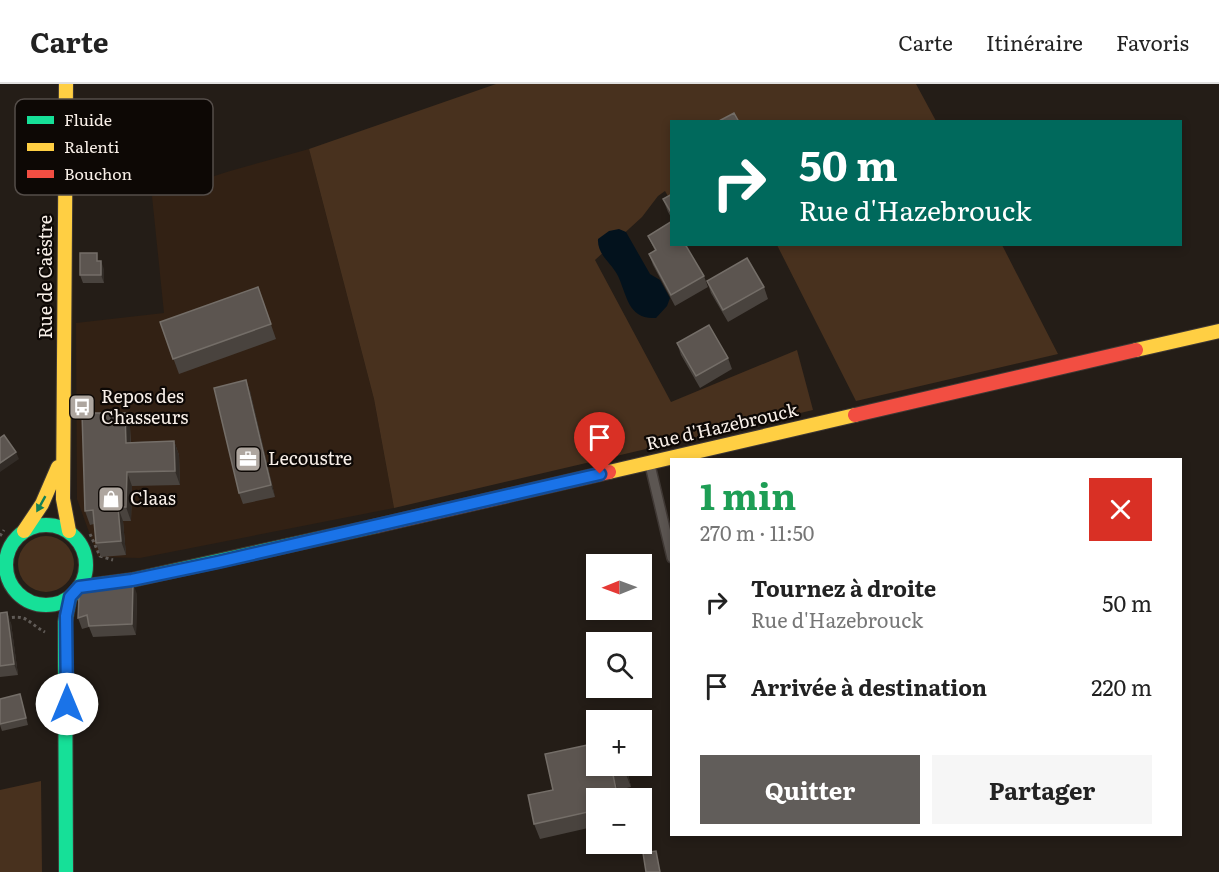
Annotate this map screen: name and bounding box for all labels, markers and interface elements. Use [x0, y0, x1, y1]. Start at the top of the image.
text: Carte [30, 20, 109, 62]
text: Carte [898, 26, 953, 57]
text: Itinéraire [986, 26, 1083, 57]
text: Favoris [1116, 26, 1189, 57]
legend [15, 99, 213, 195]
text: Fluide [64, 107, 112, 131]
text: 50 m [799, 132, 898, 194]
text: Ralenti [64, 134, 119, 158]
icon: right [700, 144, 778, 222]
text: Bouchon [64, 161, 133, 185]
text: Rue d'Hazebrouck [799, 189, 1031, 229]
street label: Rue de Caëstre [31, 215, 58, 339]
place label: Repos des Chasseurs [101, 382, 188, 430]
bus stop icon: Repos des Chasseurs [67, 392, 97, 422]
street label: Rue d'Hazebrouck [643, 395, 801, 456]
pin [574, 412, 625, 474]
icon: arrive [583, 421, 616, 454]
office icon: Lecoustre [233, 444, 263, 474]
place label: Lecoustre [268, 444, 352, 471]
text: 1 min [700, 468, 796, 521]
button: close [1089, 478, 1152, 541]
shop icon: Claas [96, 484, 126, 514]
place label: Claas [130, 484, 176, 511]
one-way arrow [36, 496, 46, 513]
text: 270 m · 11:50 [700, 517, 814, 547]
north arrow [586, 554, 652, 620]
map controls [586, 554, 652, 854]
text: Tournez à droite [751, 571, 936, 604]
icon: right [700, 586, 733, 619]
text: 50 m [1102, 586, 1152, 619]
text: Rue d'Hazebrouck [751, 604, 923, 634]
button: search [586, 632, 652, 698]
icon: arrive [700, 670, 733, 703]
text: Arrivée à destination [751, 670, 987, 703]
text: 220 m [1091, 670, 1152, 703]
position arrow [35, 672, 99, 736]
button: + [586, 710, 652, 776]
button: Quitter [700, 755, 920, 824]
button: Partager [932, 755, 1152, 824]
button: − [586, 788, 652, 854]

